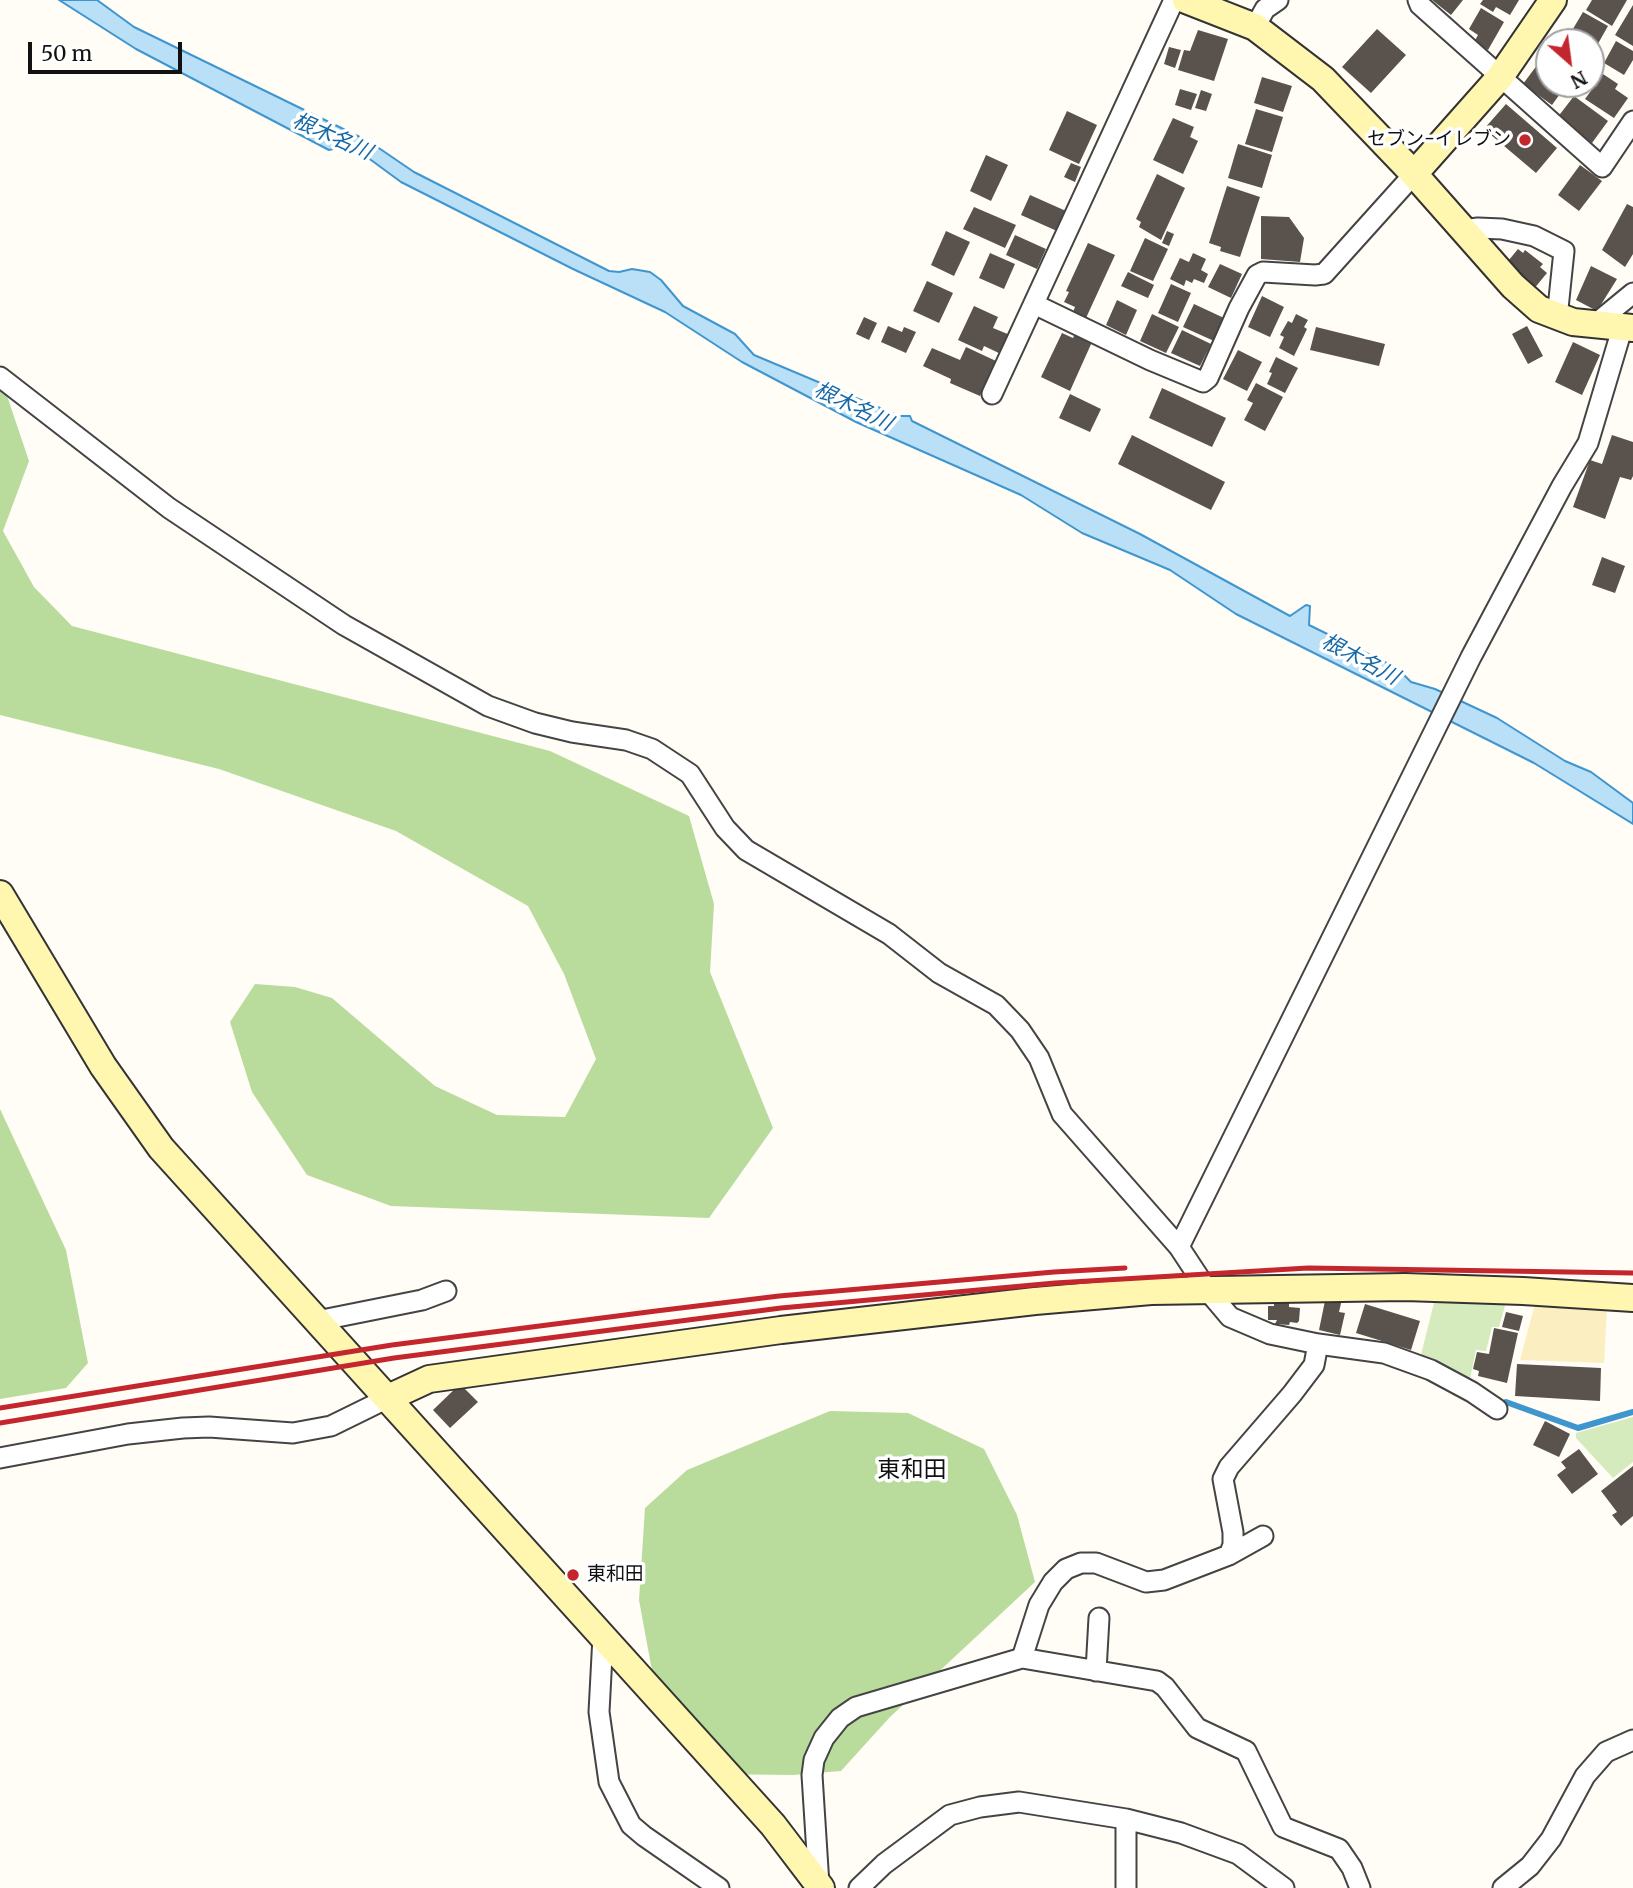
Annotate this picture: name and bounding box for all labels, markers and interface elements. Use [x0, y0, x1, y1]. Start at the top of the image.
scale bar [32, 28, 186, 72]
north arrow [1535, 28, 1605, 98]
text: 50 m [41, 40, 92, 67]
text: N [1567, 66, 1591, 94]
water label: 根木名川 [289, 108, 375, 166]
place label: セブン-イレブン [1367, 129, 1511, 151]
marker: セブン-イレブン [1517, 132, 1533, 148]
water label: 根木名川 [810, 377, 896, 437]
water label: 根木名川 [1317, 629, 1403, 691]
district label: 東和田 [878, 1456, 946, 1484]
place label: 東和田 [587, 1564, 644, 1586]
marker: 東和田 [565, 1567, 581, 1583]

